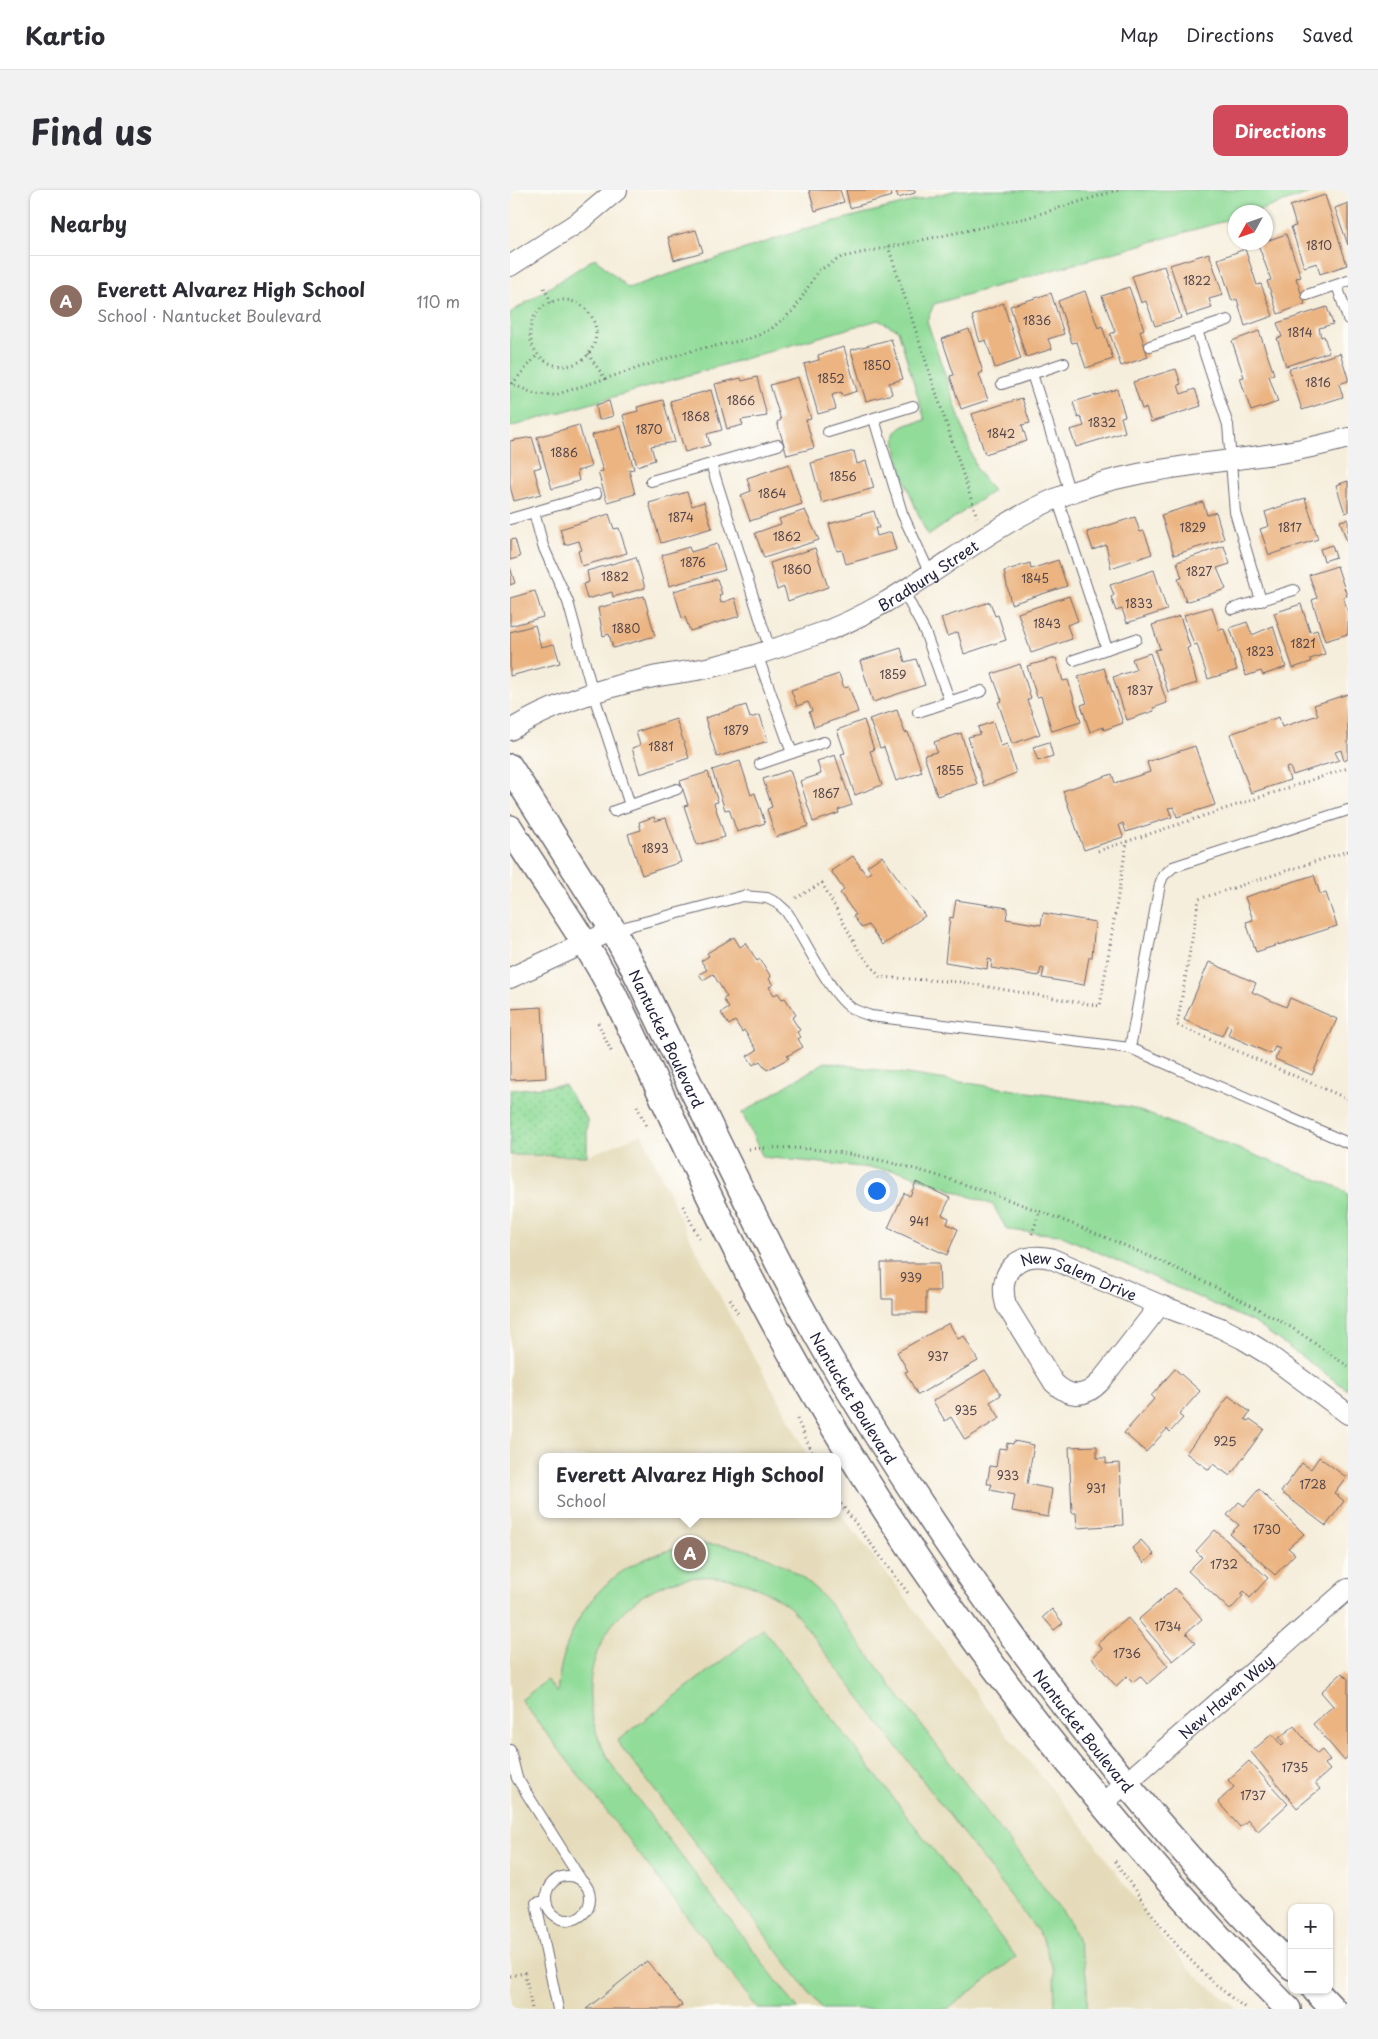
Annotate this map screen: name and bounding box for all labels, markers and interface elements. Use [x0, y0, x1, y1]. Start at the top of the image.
text: Kartio [25, 17, 105, 53]
text: Map [1120, 21, 1158, 48]
text: Directions [1186, 21, 1274, 48]
text: Saved [1302, 21, 1353, 48]
text: Find us [30, 104, 152, 157]
button: Directions [1213, 105, 1348, 156]
north arrow [1228, 205, 1273, 250]
text: Nearby [50, 207, 127, 239]
house number: 1810 [1306, 236, 1332, 254]
house number: 1822 [1183, 271, 1211, 289]
text: Everett Alvarez High School [97, 275, 365, 303]
text: A [60, 289, 72, 313]
text: 110 m [417, 289, 460, 313]
text: School · Nantucket Boulevard [97, 303, 321, 327]
house number: 1836 [1023, 311, 1051, 329]
house number: 1814 [1287, 323, 1313, 341]
house number: 1850 [863, 356, 891, 374]
house number: 1852 [817, 369, 845, 387]
house number: 1816 [1305, 373, 1331, 391]
house number: 1866 [727, 391, 755, 409]
house number: 1868 [682, 407, 710, 425]
house number: 1832 [1088, 413, 1116, 431]
house number: 1870 [636, 420, 663, 438]
house number: 1842 [987, 424, 1015, 442]
house number: 1886 [550, 443, 578, 461]
house number: 1856 [829, 467, 857, 485]
house number: 1864 [758, 484, 786, 502]
house number: 1874 [668, 508, 694, 526]
house number: 1829 [1180, 518, 1206, 536]
house number: 1817 [1278, 518, 1303, 536]
house number: 1862 [773, 527, 801, 545]
street label: Bradbury Street [873, 533, 982, 616]
house number: 1876 [680, 553, 706, 571]
house number: 1860 [782, 560, 812, 578]
house number: 1827 [1186, 562, 1212, 580]
house number: 1882 [601, 567, 629, 585]
house number: 1845 [1021, 569, 1049, 587]
house number: 1833 [1125, 594, 1153, 612]
house number: 1843 [1033, 614, 1061, 632]
house number: 1880 [612, 619, 640, 637]
house number: 1821 [1290, 634, 1316, 652]
house number: 1823 [1246, 642, 1274, 660]
house number: 1859 [880, 665, 906, 683]
house number: 1837 [1127, 681, 1154, 699]
house number: 1879 [723, 721, 749, 739]
house number: 1881 [648, 737, 674, 755]
house number: 1855 [936, 761, 964, 779]
house number: 1867 [812, 784, 840, 802]
house number: 1893 [641, 839, 669, 857]
street label: Nantucket Boulevard [624, 965, 711, 1111]
your location [864, 1178, 890, 1204]
house number: 941 [909, 1212, 929, 1230]
street label: New Salem Drive [1017, 1245, 1141, 1305]
house number: 939 [900, 1268, 922, 1286]
street label: Nantucket Boulevard [805, 1327, 903, 1468]
house number: 937 [928, 1347, 949, 1365]
house number: 935 [955, 1401, 977, 1419]
house number: 925 [1213, 1432, 1237, 1450]
popup [539, 1453, 841, 1518]
text: Everett Alvarez High School [556, 1460, 824, 1488]
house number: 933 [997, 1466, 1019, 1484]
house number: 1728 [1299, 1475, 1327, 1493]
house number: 931 [1086, 1479, 1106, 1497]
text: School [556, 1488, 606, 1512]
house number: 1730 [1253, 1520, 1281, 1538]
pin: A [674, 1534, 706, 1572]
house number: 1732 [1210, 1555, 1238, 1573]
house number: 1734 [1155, 1617, 1182, 1635]
house number: 1736 [1113, 1644, 1141, 1662]
street label: New Haven Way [1173, 1648, 1278, 1744]
street label: Nantucket Boulevard [1029, 1664, 1140, 1797]
house number: 1735 [1282, 1758, 1308, 1776]
house number: 1737 [1240, 1786, 1266, 1804]
map controls [1288, 1904, 1333, 1994]
button: + [1288, 1904, 1333, 1949]
button: − [1288, 1949, 1333, 1994]

